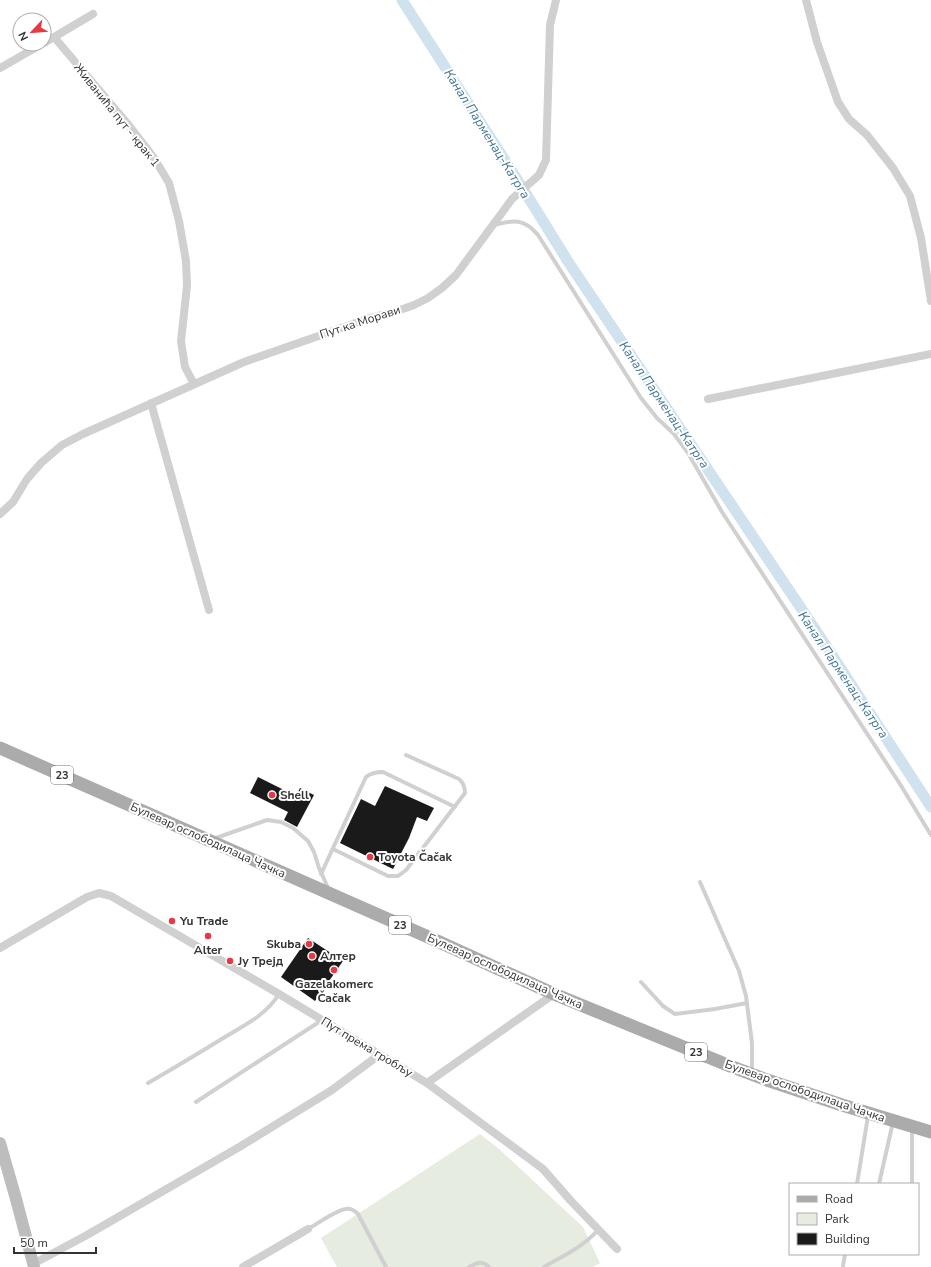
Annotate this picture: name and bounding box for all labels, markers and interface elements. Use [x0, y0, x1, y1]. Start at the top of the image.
north arrow [12, 12, 52, 52]
text: N [15, 29, 32, 43]
street label: Живанића пут - крак 1 [70, 60, 164, 170]
water label: Канал Парменац-Катрга [440, 66, 534, 202]
street label: Пут ка Морави [318, 301, 402, 343]
water label: Канал Парменац-Катрга [615, 338, 713, 472]
water label: Канал Парменац-Катрга [794, 608, 892, 742]
road number: 23 [51, 766, 73, 784]
place label: Shell [280, 787, 309, 803]
marker: Shell [267, 790, 277, 800]
street label: Булевар ослободилаца Чачка [128, 798, 288, 882]
place label: Toyota Čačak [378, 849, 452, 865]
marker: Toyota Čačak [365, 852, 375, 862]
place label: Yu Trade [179, 913, 229, 929]
marker: Yu Trade [167, 916, 177, 926]
road number: 23 [389, 916, 411, 934]
street label: Булевар ослободилаца Чачка [425, 929, 585, 1013]
marker: Alter [203, 931, 213, 941]
place label: Skuba [266, 936, 301, 952]
marker: Skuba [304, 939, 314, 949]
place label: Alter [194, 942, 222, 958]
place label: Алтер [320, 948, 356, 964]
marker: Алтер [307, 951, 317, 961]
place label: Ју Трејд [237, 953, 284, 969]
marker: Ју Трејд [225, 956, 235, 966]
marker: Gazelakomerc Čačak [329, 965, 339, 975]
place label: Gazelakomerc Čačak [295, 976, 374, 1006]
street label: Пут према гробљу [318, 1013, 416, 1081]
road number: 23 [685, 1043, 707, 1061]
street label: Булевар ослободилаца Чачка [723, 1056, 887, 1126]
legend [789, 1183, 919, 1255]
text: Road [825, 1191, 853, 1207]
text: Park [825, 1211, 850, 1227]
scale bar [14, 1229, 96, 1255]
text: Building [825, 1231, 870, 1247]
text: 50 m [20, 1235, 48, 1251]

